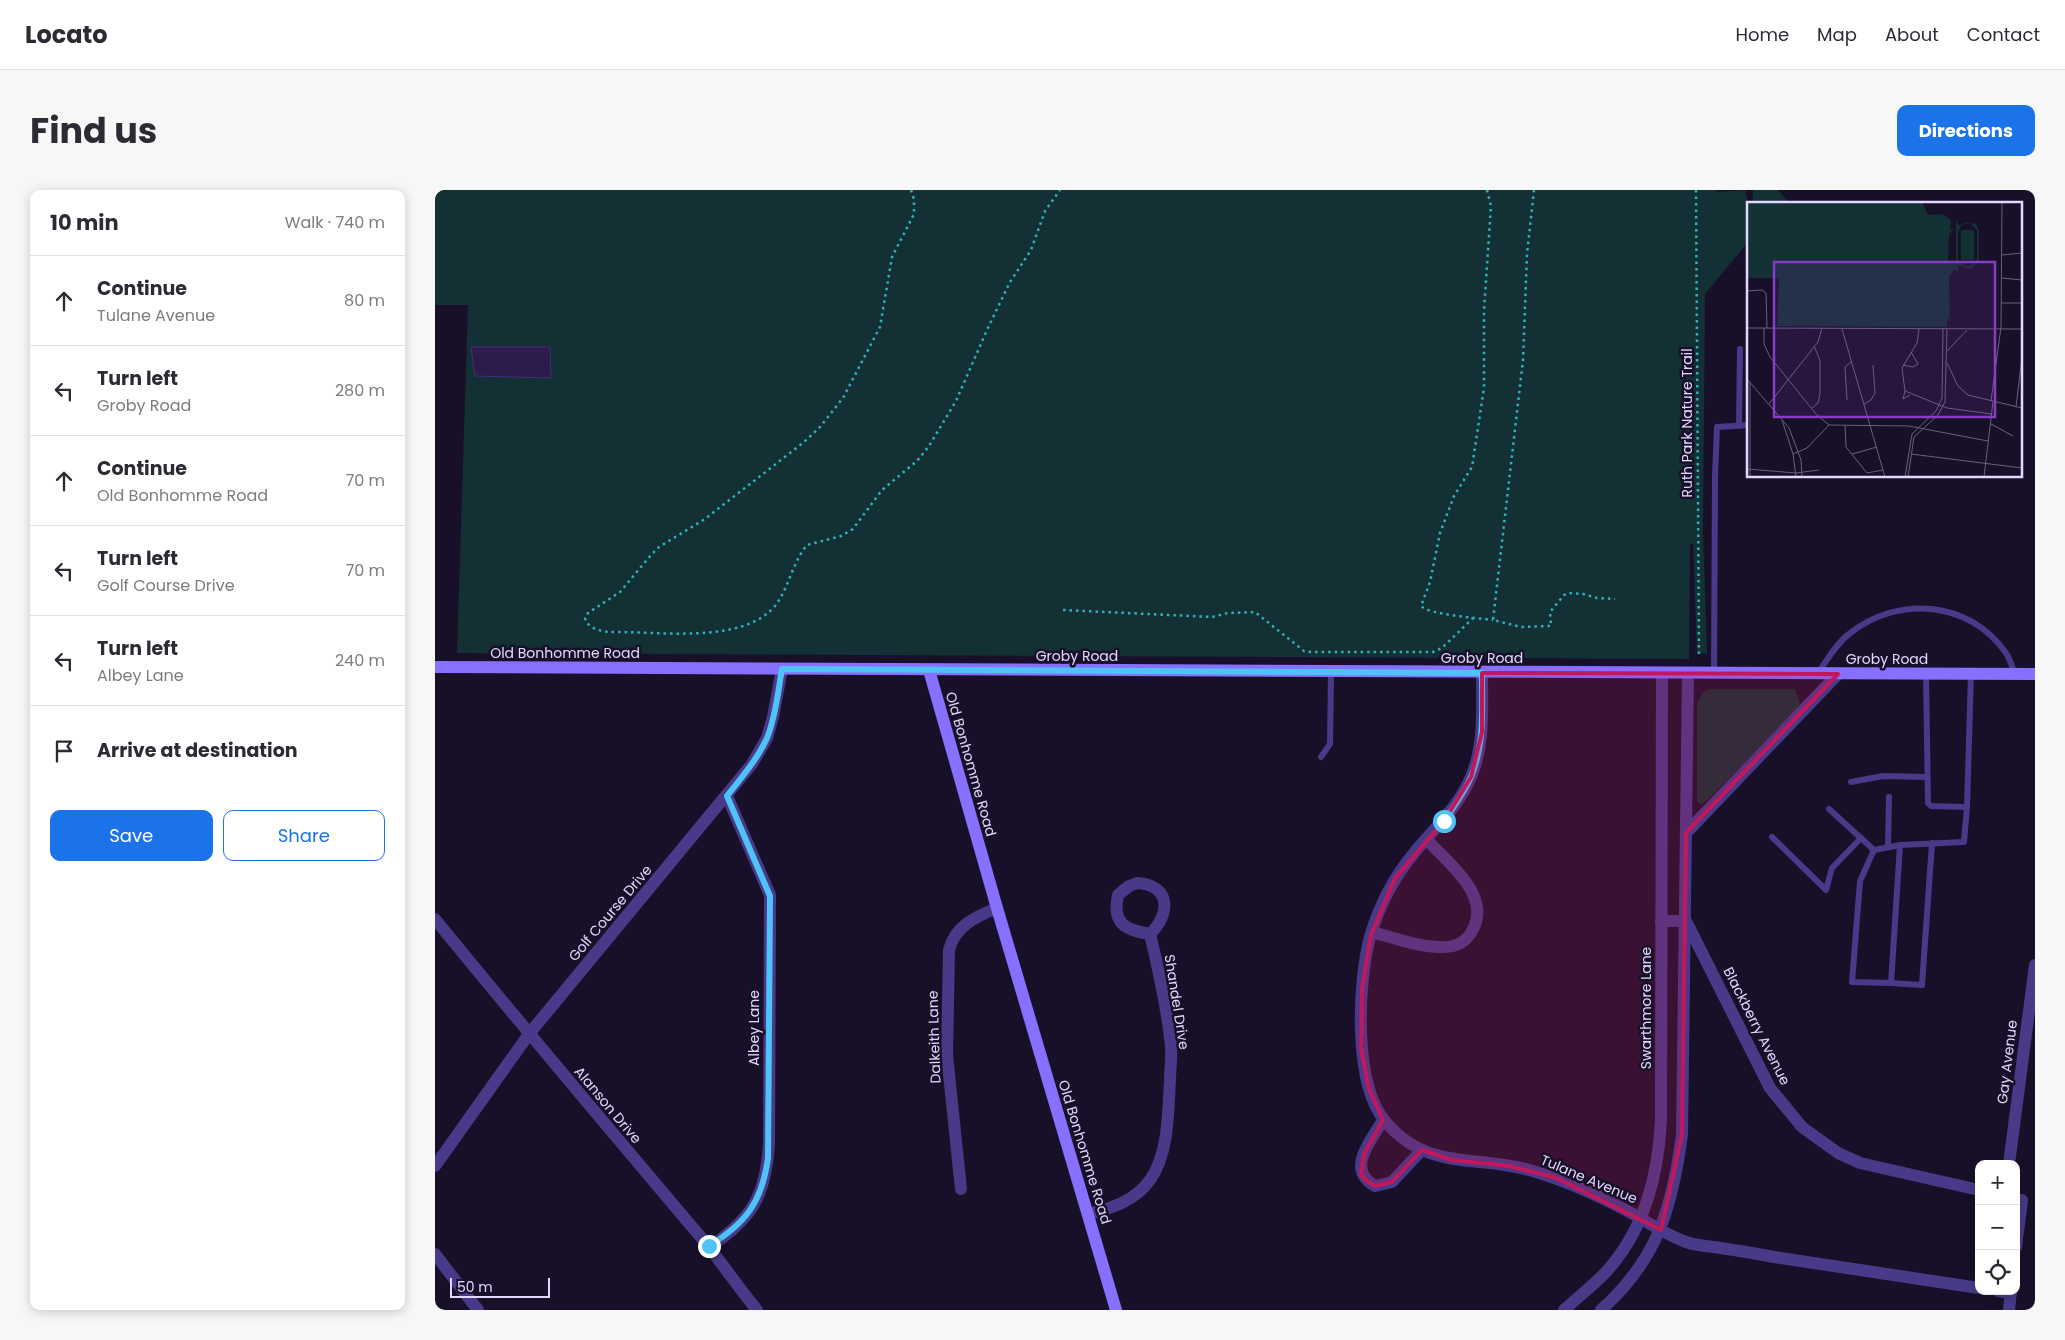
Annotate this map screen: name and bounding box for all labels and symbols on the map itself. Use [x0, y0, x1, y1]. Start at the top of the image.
inset map [1747, 202, 2023, 478]
street label: Ruth Park Nature Trail [1677, 348, 1697, 498]
street label: Old Bonhomme Road [490, 643, 640, 663]
street label: Groby Road [1036, 646, 1118, 666]
street label: Groby Road [1441, 648, 1523, 668]
street label: Groby Road [1846, 649, 1928, 669]
street label: Old Bonhomme Road [941, 689, 1001, 839]
route start [1433, 810, 1456, 833]
street label: Golf Course Drive [564, 860, 657, 966]
street label: Swarthmore Lane [1636, 946, 1656, 1069]
street label: Shandel Drive [1160, 953, 1194, 1051]
street label: Blackberry Avenue [1719, 964, 1796, 1089]
street label: Albey Lane [744, 990, 764, 1066]
street label: Dalkeith Lane [922, 990, 946, 1084]
street label: Gay Avenue [1992, 1019, 2022, 1105]
street label: Alanson Drive [570, 1062, 647, 1148]
street label: Old Bonhomme Road [1054, 1077, 1116, 1227]
street label: Tulane Avenue [1538, 1150, 1641, 1209]
route end [698, 1235, 721, 1258]
scale bar [450, 1275, 550, 1298]

